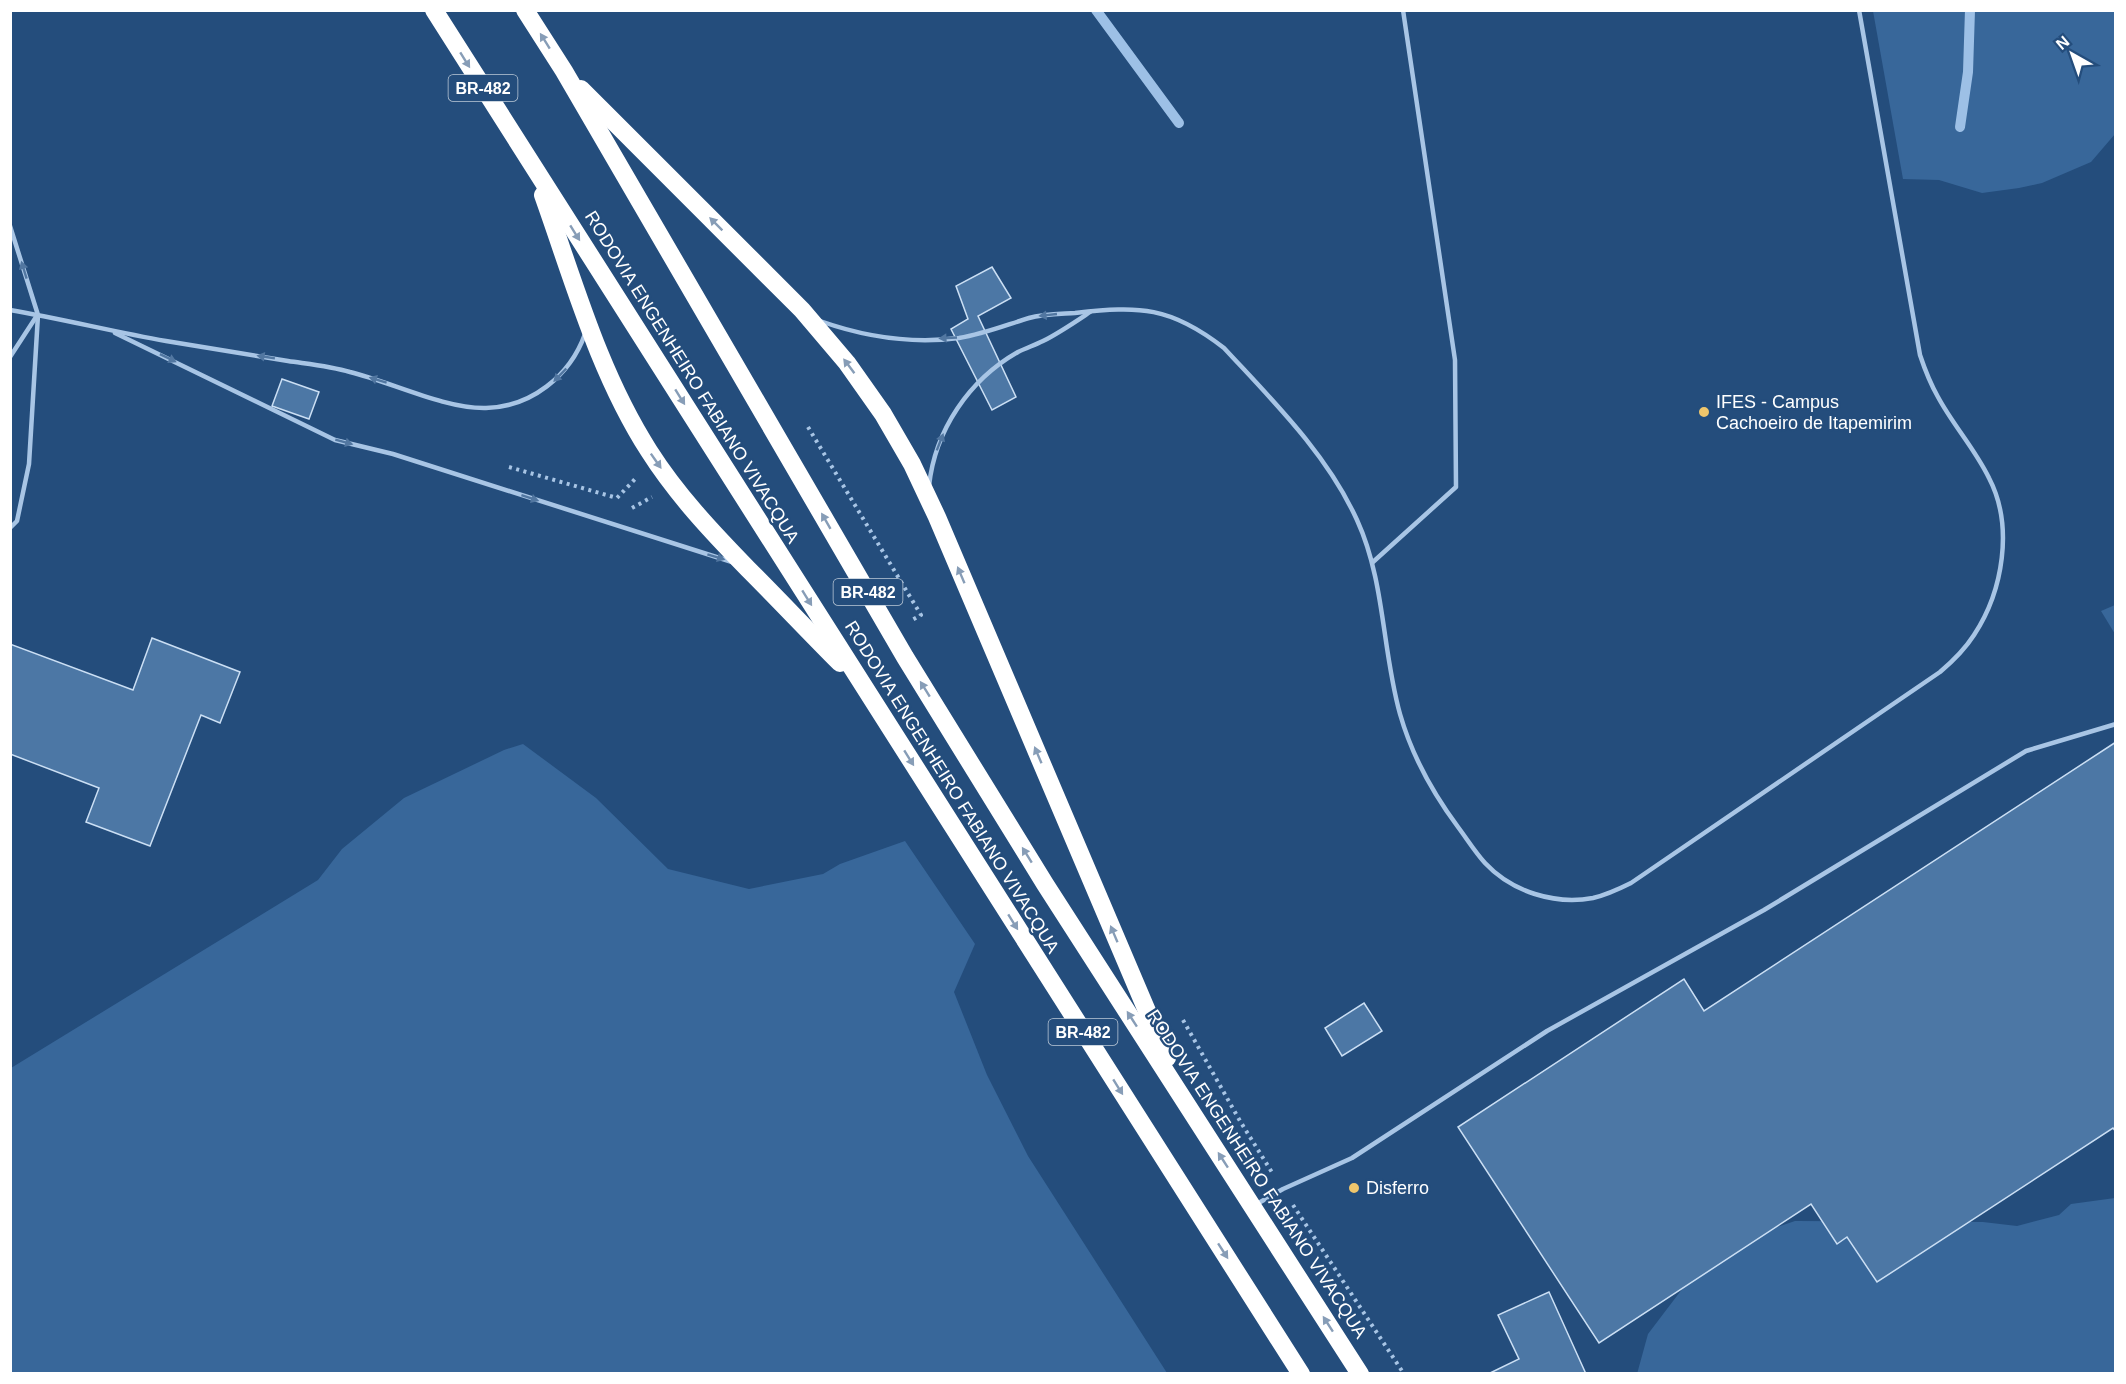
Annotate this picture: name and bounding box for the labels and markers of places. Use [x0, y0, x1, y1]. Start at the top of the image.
place label: IFES - Campus Cachoeiro de Itapemirim [1716, 392, 1912, 433]
marker: IFES - Campus Cachoeiro de Itapemirim [1697, 405, 1711, 419]
place label: Disferro [1366, 1178, 1429, 1198]
marker: Disferro [1347, 1181, 1361, 1195]

